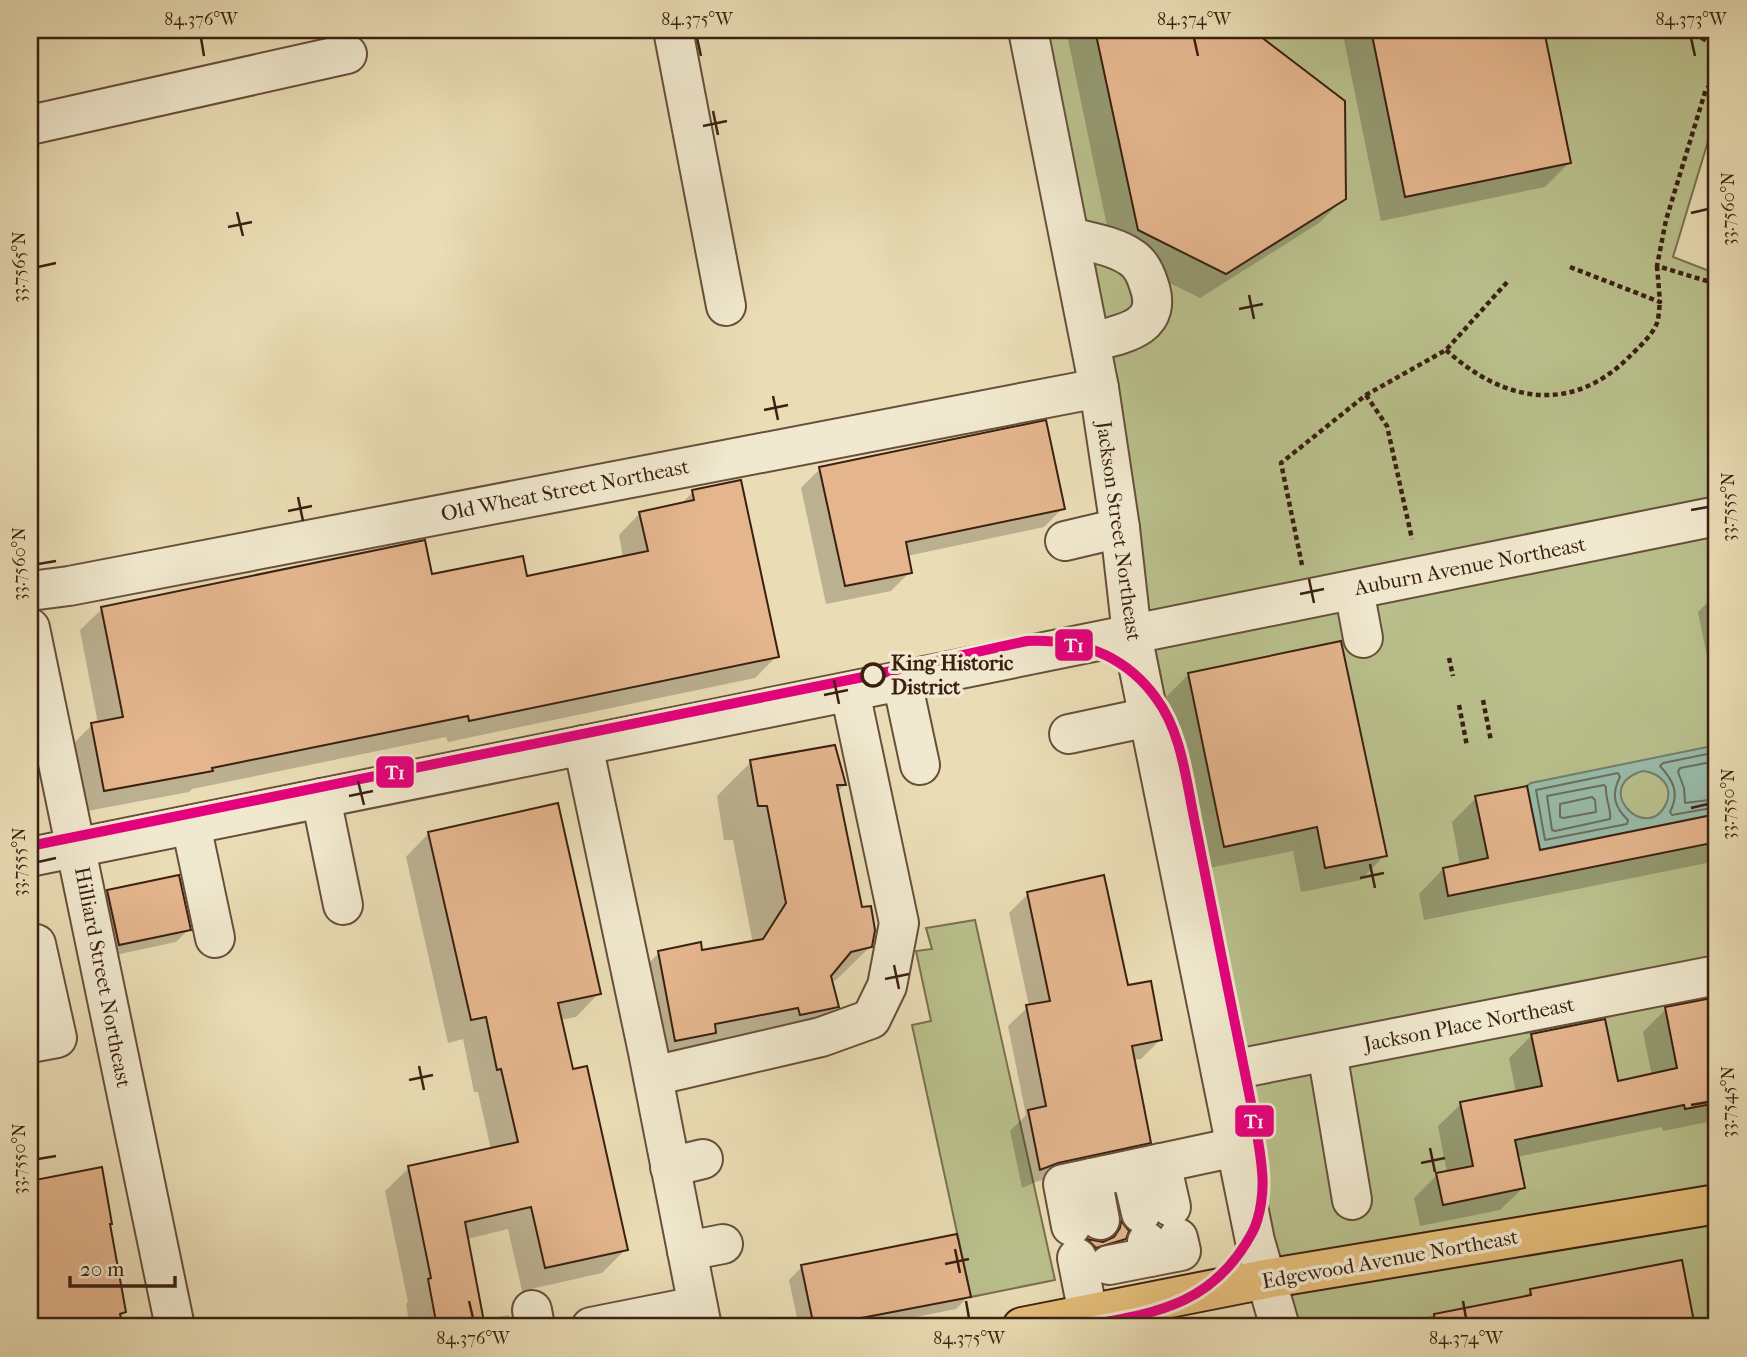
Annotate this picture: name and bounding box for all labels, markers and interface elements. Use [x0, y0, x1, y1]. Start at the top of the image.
text: 84.376°W [164, 9, 239, 30]
text: 84.375°W [661, 9, 734, 30]
text: 84.374°W [1157, 9, 1232, 30]
text: 84.373°W [1655, 9, 1728, 30]
text: 33.7560°N [1718, 172, 1739, 246]
text: 33.7565°N [9, 231, 30, 303]
street label: Jackson Street Northeast [1091, 418, 1146, 643]
street label: Old Wheat Street Northeast [439, 454, 692, 526]
text: 33.7555°N [1718, 472, 1739, 542]
text: 33.7560°N [9, 527, 30, 601]
street label: Auburn Avenue Northeast [1351, 532, 1588, 600]
line badge: T1 [1054, 628, 1094, 662]
text: T1 [1063, 635, 1084, 657]
place label: King Historic District [891, 651, 1013, 699]
marker: King Historic District [861, 663, 885, 687]
line badge: T1 [375, 755, 415, 789]
text: T1 [384, 762, 405, 784]
text: 33.7550°N [1718, 768, 1739, 840]
text: 33.7555°N [9, 827, 30, 897]
street label: Hilliard Street Northeast [70, 865, 136, 1090]
street label: Jackson Place Northeast [1360, 992, 1577, 1057]
text: 33.7545°N [1718, 1066, 1739, 1138]
line badge: T1 [1234, 1104, 1275, 1138]
text: T1 [1243, 1111, 1264, 1133]
text: 33.7550°N [9, 1123, 30, 1195]
street label: Edgewood Avenue Northeast [1260, 1225, 1521, 1293]
scale bar [70, 1245, 175, 1289]
text: 20 m [80, 1257, 125, 1281]
text: 84.376°W [436, 1328, 511, 1349]
text: 84.375°W [933, 1328, 1006, 1349]
text: 84.374°W [1429, 1328, 1504, 1349]

